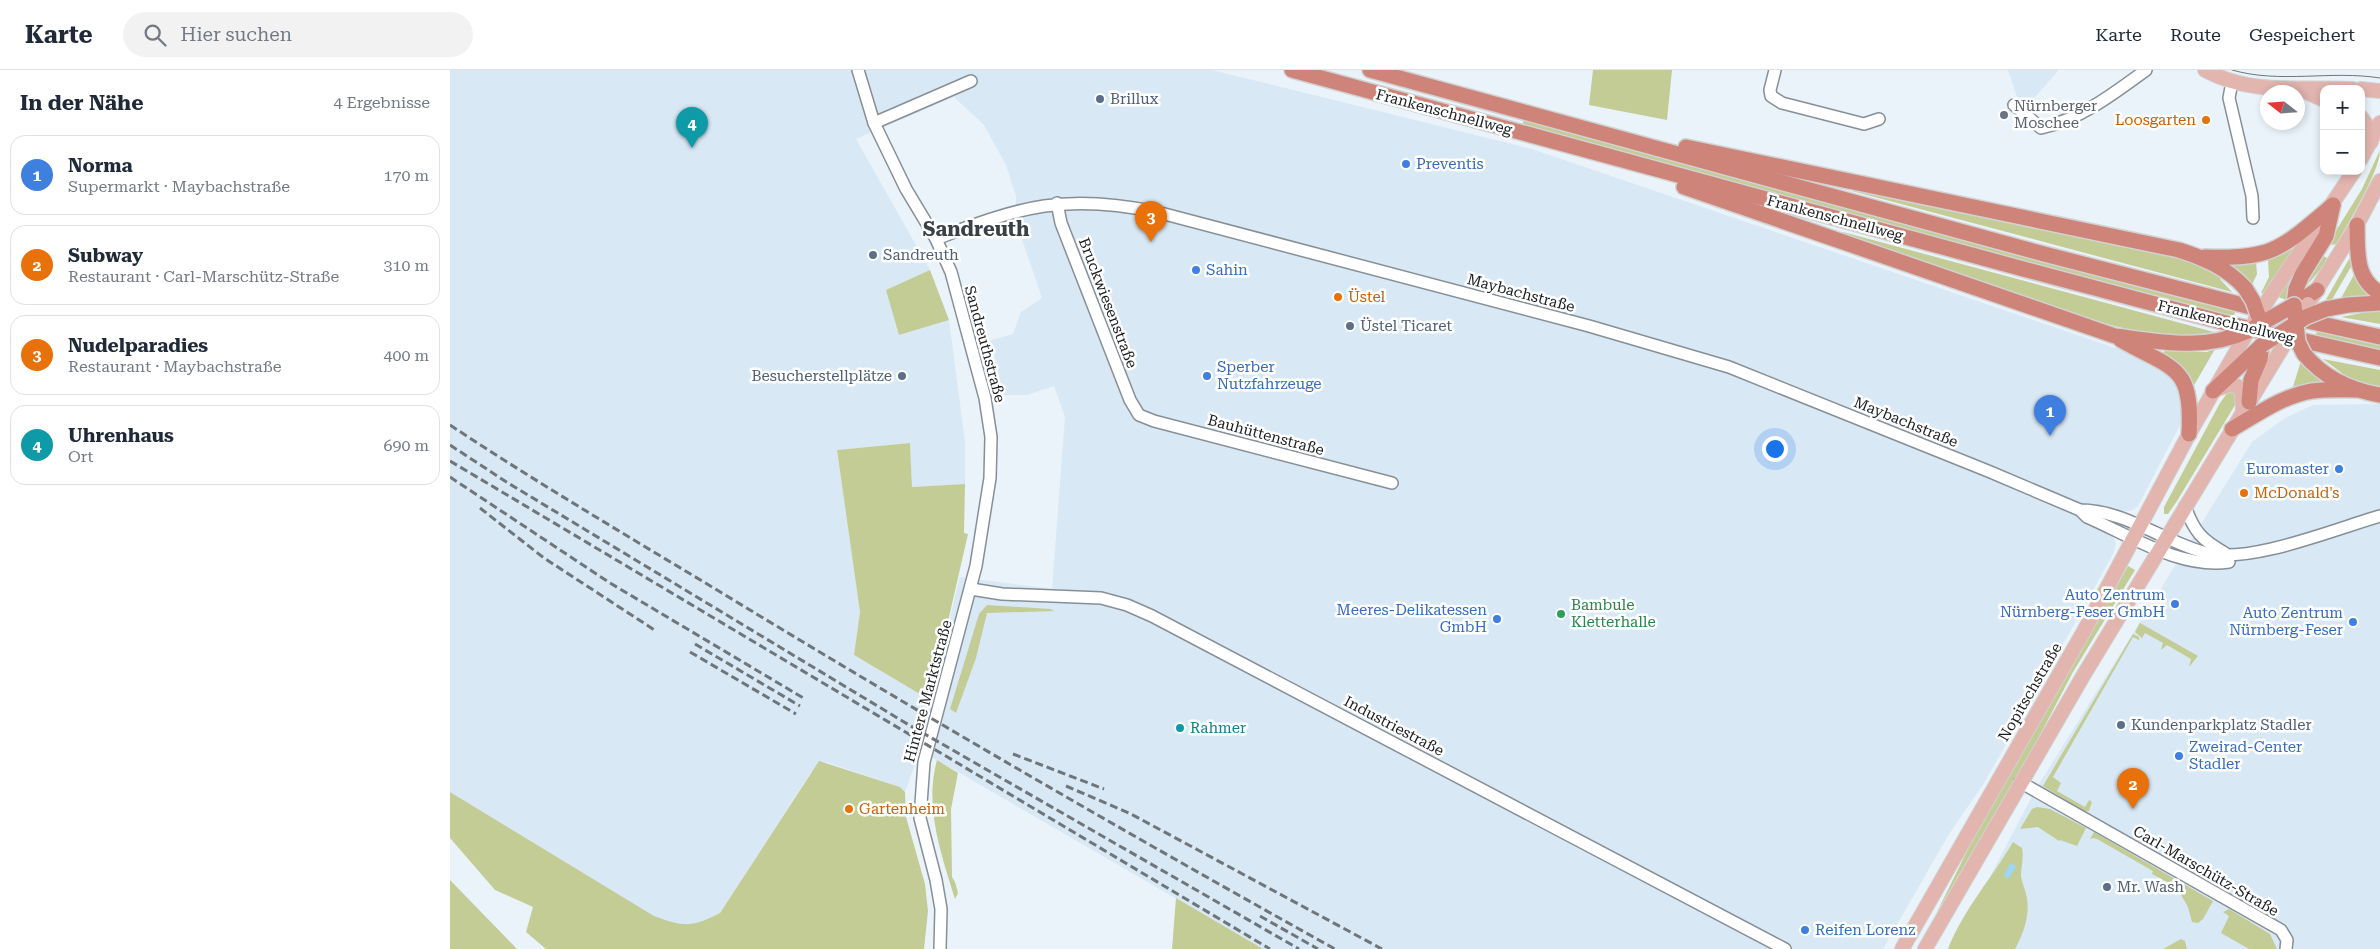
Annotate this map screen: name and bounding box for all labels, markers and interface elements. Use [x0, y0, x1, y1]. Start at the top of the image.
search box [123, 12, 473, 57]
text: Karte [25, 21, 93, 49]
icon: search [141, 21, 169, 49]
text: Hier suchen [181, 23, 292, 46]
text: Karte [2095, 24, 2142, 45]
text: Route [2170, 24, 2221, 45]
text: Gespeichert [2249, 24, 2355, 45]
street label: Frankenschnellweg [1374, 85, 1515, 139]
north arrow [2260, 85, 2305, 130]
map controls [2320, 85, 2365, 175]
button: + [2320, 85, 2365, 130]
place label: Brillux [1110, 90, 1159, 108]
text: In der Nähe [20, 91, 143, 115]
text: 4 Ergebnisse [333, 93, 430, 112]
marker: Brillux [1094, 93, 1106, 105]
place label: Nürnberger Moschee [2014, 97, 2097, 132]
pin: 4 [676, 107, 708, 148]
marker: Nürnberger Moschee [1998, 109, 2010, 121]
place label: Loosgarten [2115, 111, 2196, 129]
marker: Loosgarten [2200, 114, 2212, 126]
button: − [2320, 130, 2365, 175]
text: Norma [68, 154, 133, 177]
place label: Preventis [1416, 155, 1484, 173]
marker: Preventis [1400, 158, 1412, 170]
text: 1 [33, 166, 41, 185]
text: 170 m [383, 166, 429, 185]
text: Supermarkt · Maybachstraße [68, 177, 290, 196]
street label: Frankenschnellweg [1765, 191, 1906, 245]
pin: 3 [1135, 201, 1167, 242]
district label: Sandreuth [923, 217, 1030, 241]
street label: Bruckwiesenstraße [1075, 235, 1141, 371]
text: Subway [68, 244, 143, 267]
place label: Sandreuth [883, 246, 959, 264]
marker: Sandreuth [867, 249, 879, 261]
text: 2 [33, 256, 41, 275]
text: 310 m [383, 256, 429, 275]
place label: Sahin [1206, 261, 1248, 279]
marker: Sahin [1190, 264, 1202, 276]
text: Restaurant · Carl-Marschütz-Straße [68, 267, 339, 286]
street label: Maybachstraße [1465, 270, 1577, 316]
street label: Sandreuthstraße [961, 284, 1009, 404]
place label: Üstel [1348, 288, 1385, 306]
marker: Üstel [1332, 291, 1344, 303]
street label: Frankenschnellweg [2156, 296, 2297, 348]
place label: Üstel Ticaret [1360, 317, 1452, 335]
marker: Üstel Ticaret [1344, 320, 1356, 332]
text: Nudelparadies [68, 334, 208, 357]
text: 3 [33, 346, 41, 365]
text: 400 m [383, 346, 429, 365]
text: Restaurant · Maybachstraße [68, 357, 281, 376]
place label: Sperber Nutzfahrzeuge [1217, 358, 1322, 393]
place label: Besucherstellplätze [751, 367, 892, 385]
marker: Besucherstellplätze [896, 370, 908, 382]
marker: Sperber Nutzfahrzeuge [1201, 370, 1213, 382]
street label: Maybachstraße [1851, 393, 1961, 451]
pin: 1 [2034, 395, 2066, 436]
street label: Bauhüttenstraße [1206, 411, 1326, 459]
text: Uhrenhaus [68, 424, 174, 447]
text: 4 [33, 436, 41, 455]
text: 690 m [383, 436, 429, 455]
your location [1762, 436, 1788, 462]
text: Ort [68, 447, 94, 466]
place label: Euromaster [2246, 460, 2329, 478]
marker: Euromaster [2333, 463, 2345, 475]
place label: McDonald's [2254, 484, 2340, 502]
marker: McDonald's [2238, 487, 2250, 499]
place label: Auto Zentrum Nürnberg-Feser GmbH [2000, 586, 2165, 621]
place label: Bambule Kletterhalle [1571, 596, 1656, 631]
marker: Auto Zentrum Nürnberg-Feser GmbH [2169, 598, 2181, 610]
place label: Meeres-Delikatessen GmbH [1336, 601, 1487, 636]
place label: Auto Zentrum Nürnberg-Feser [2229, 604, 2343, 639]
marker: Bambule Kletterhalle [1555, 608, 1567, 620]
marker: Meeres-Delikatessen GmbH [1491, 613, 1503, 625]
marker: Auto Zentrum Nürnberg-Feser [2347, 616, 2359, 628]
street label: Hintere Marktstraße [900, 618, 956, 764]
street label: Nopitschstraße [1994, 640, 2066, 744]
street label: Industriestraße [1341, 692, 1447, 760]
place label: Kundenparkplatz Stadler [2131, 716, 2312, 734]
place label: Rahmer [1190, 719, 1246, 737]
marker: Kundenparkplatz Stadler [2115, 719, 2127, 731]
marker: Rahmer [1174, 722, 1186, 734]
place label: Zweirad-Center Stadler [2189, 738, 2302, 773]
marker: Zweirad-Center Stadler [2173, 750, 2185, 762]
pin: 2 [2117, 768, 2149, 809]
place label: Gartenheim [859, 800, 945, 818]
marker: Gartenheim [843, 803, 855, 815]
street label: Carl-Marschütz-Straße [2130, 822, 2282, 920]
place label: Mr. Wash [2117, 878, 2184, 896]
marker: Mr. Wash [2101, 881, 2113, 893]
place label: Reifen Lorenz [1815, 921, 1915, 939]
marker: Reifen Lorenz [1799, 924, 1811, 936]

